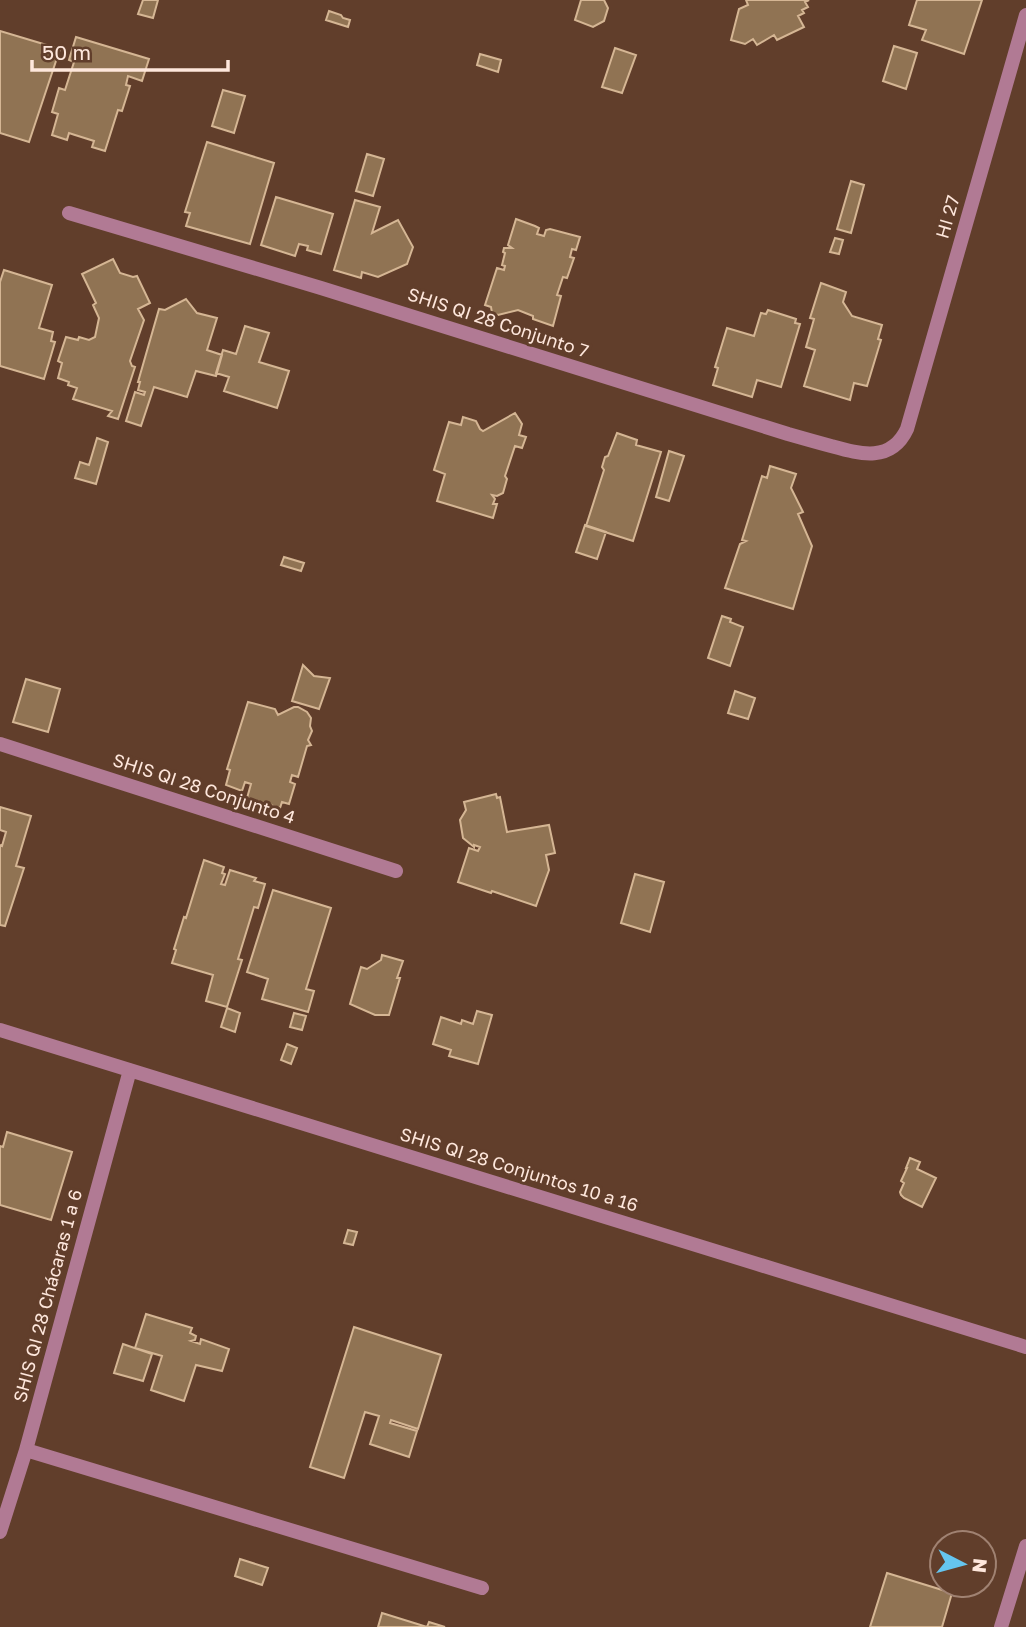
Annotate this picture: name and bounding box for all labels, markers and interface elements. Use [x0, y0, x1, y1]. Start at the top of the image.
scale bar [32, 28, 228, 72]
text: 50 m [42, 39, 91, 65]
street label: HI 27 [930, 193, 964, 241]
street label: SHIS QI 28 Conjunto 7 [405, 282, 592, 362]
street label: SHIS QI 28 Conjunto 4 [110, 748, 298, 828]
street label: SHIS QI 28 Conjuntos 10 a 16 [398, 1122, 641, 1216]
street label: SHIS QI 28 Chácaras 1 a 6 [8, 1187, 86, 1405]
north arrow [928, 1529, 998, 1599]
text: N [968, 1557, 993, 1574]

